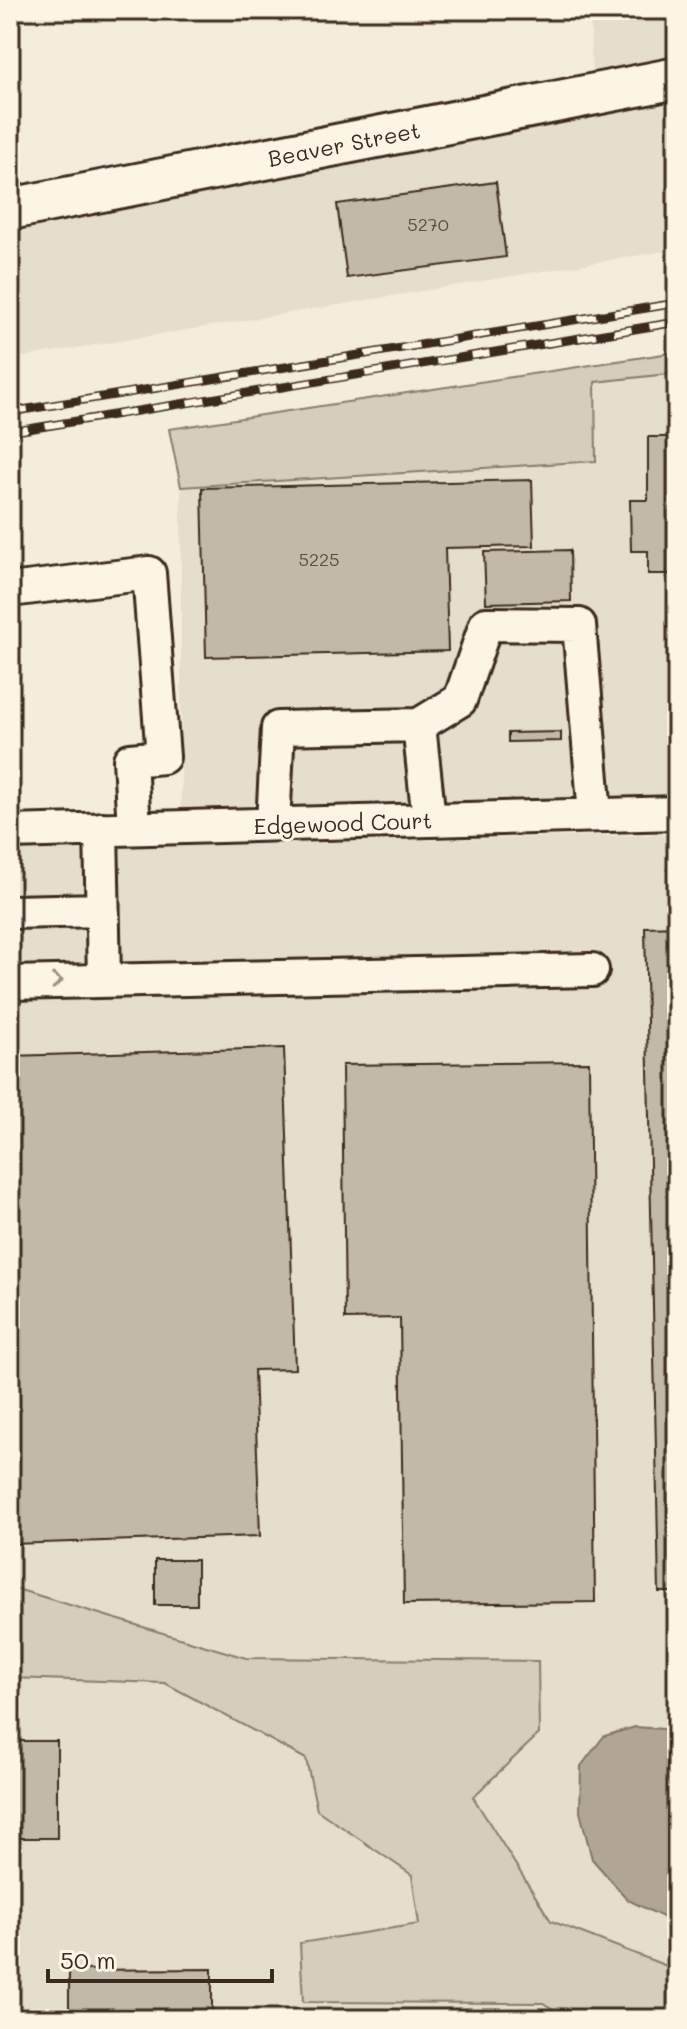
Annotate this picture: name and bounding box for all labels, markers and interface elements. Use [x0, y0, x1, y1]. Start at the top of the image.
street label: Beaver Street [265, 115, 423, 173]
house number: 5270 [407, 212, 449, 236]
house number: 5225 [298, 547, 340, 571]
street label: Edgewood Court [253, 805, 433, 841]
one-way arrow [51, 973, 64, 990]
scale bar [48, 1933, 272, 1983]
text: 50 m [60, 1944, 116, 1975]

